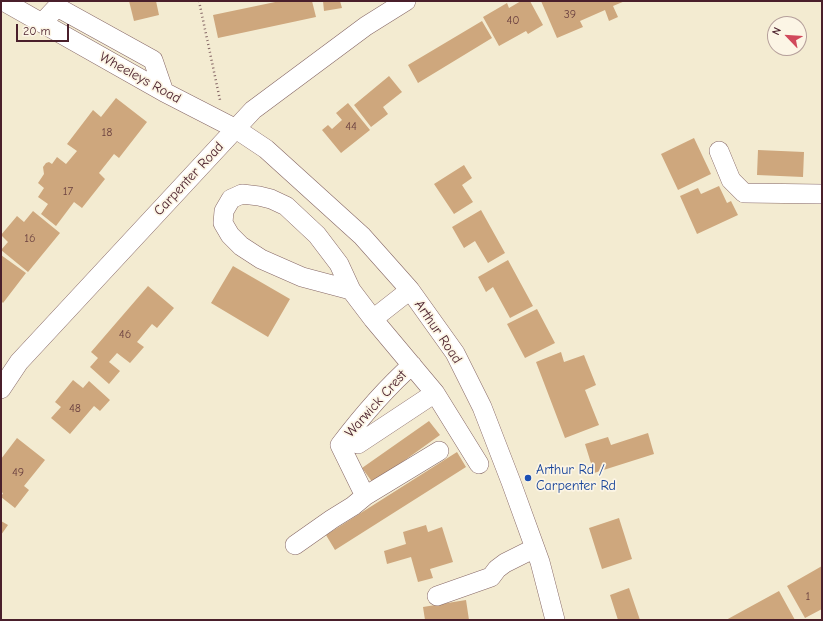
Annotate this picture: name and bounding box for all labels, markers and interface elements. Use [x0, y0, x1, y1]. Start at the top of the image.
house number: 39 [564, 8, 576, 22]
house number: 40 [506, 14, 520, 28]
scale bar [18, 16, 71, 42]
north arrow [767, 16, 807, 56]
text: 20 m [23, 24, 51, 38]
text: N [769, 25, 784, 37]
street label: Wheeleys Road [96, 49, 184, 107]
house number: 44 [345, 120, 357, 134]
house number: 18 [102, 126, 112, 140]
street label: Carpenter Road [151, 139, 227, 219]
house number: 17 [63, 185, 73, 199]
house number: 16 [24, 232, 36, 246]
street label: Arthur Road [411, 297, 465, 367]
house number: 46 [119, 328, 131, 342]
street label: Warwick Crest [342, 367, 410, 441]
house number: 48 [69, 402, 81, 416]
place label: Arthur Rd / Carpenter Rd [536, 462, 616, 494]
house number: 49 [12, 466, 24, 480]
marker: Arthur Rd / Carpenter Rd [523, 473, 533, 483]
house number: 1 [806, 590, 810, 604]

